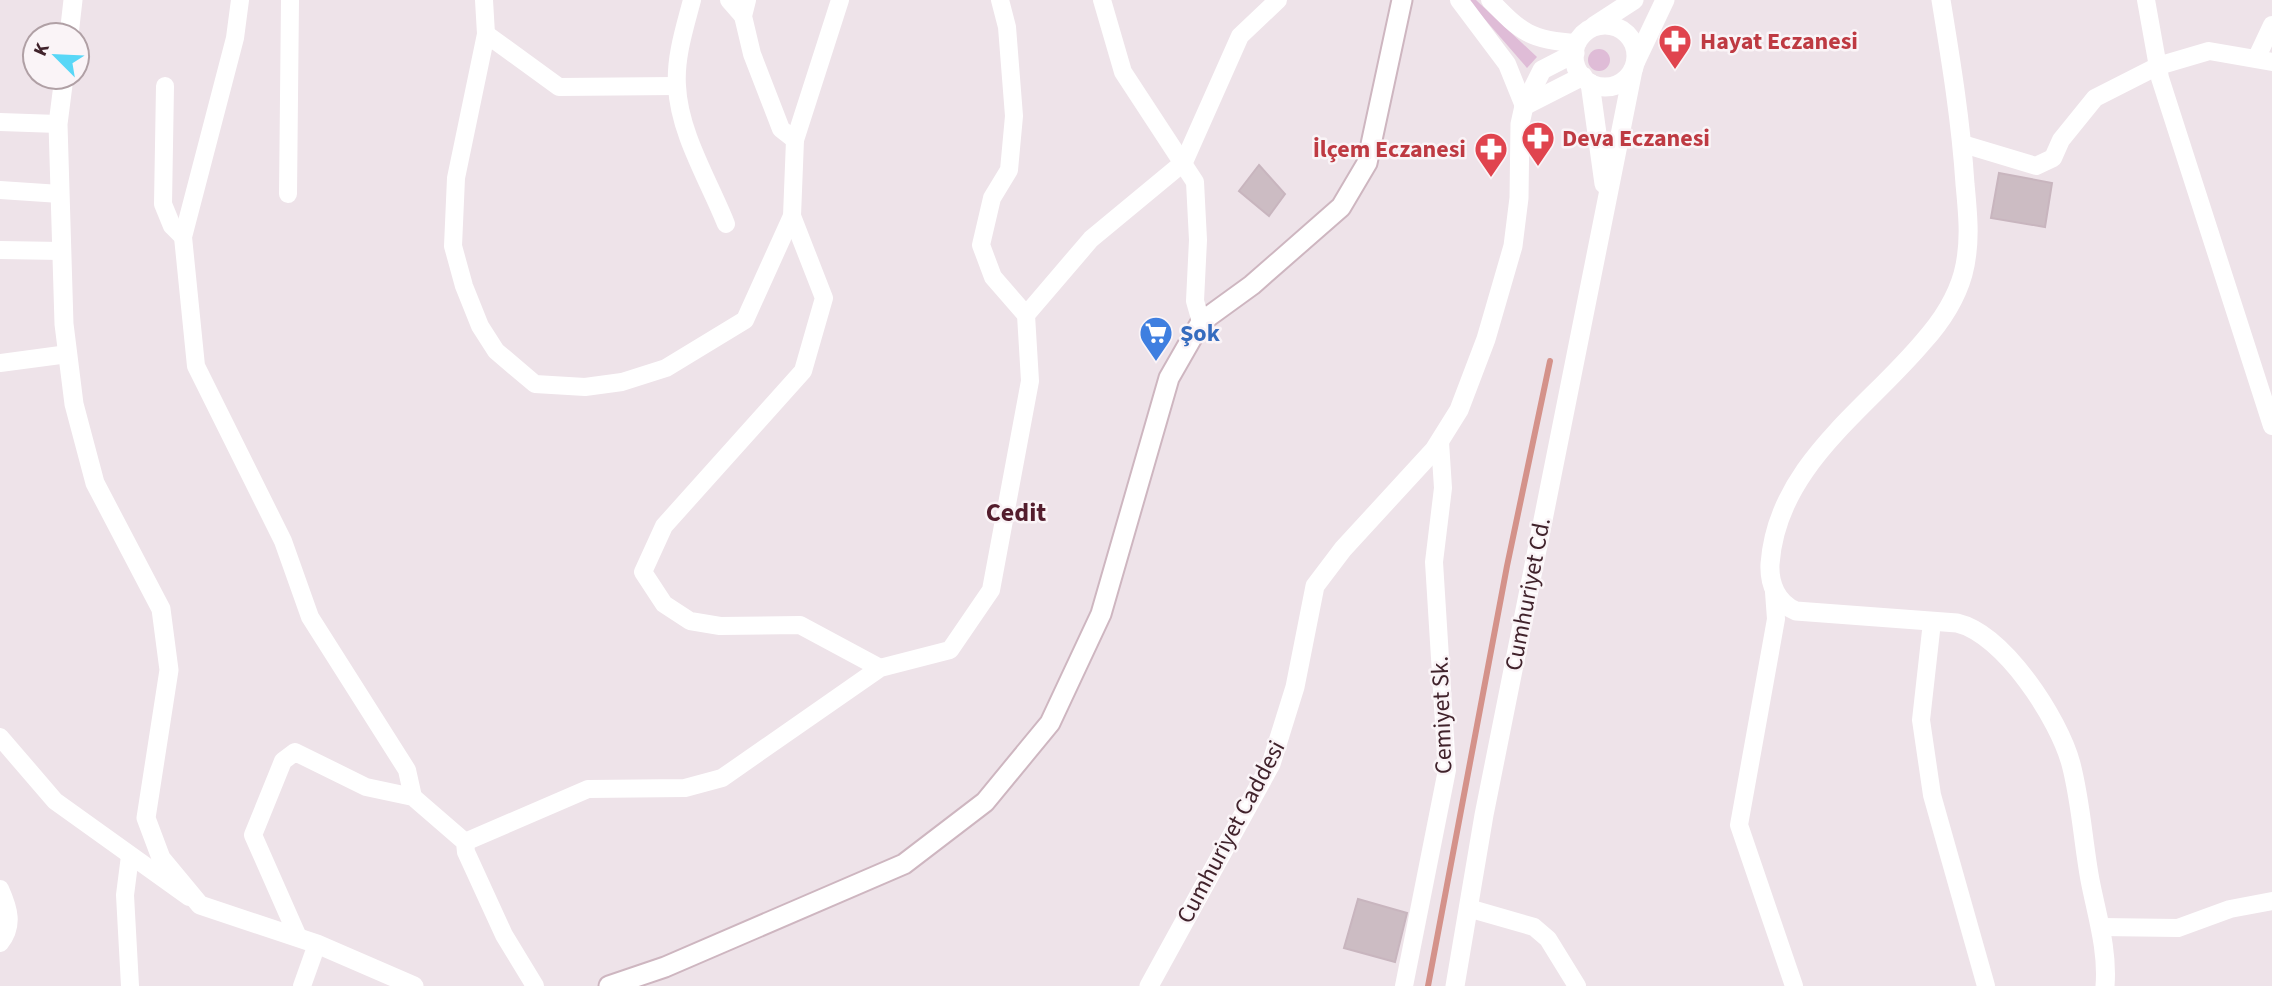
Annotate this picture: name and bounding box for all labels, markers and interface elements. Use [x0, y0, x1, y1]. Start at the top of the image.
north arrow [21, 21, 91, 91]
pharmacy icon: Hayat Eczanesi [1656, 22, 1694, 71]
place label: Hayat Eczanesi [1700, 24, 1858, 59]
text: K [27, 39, 57, 61]
pharmacy icon: Deva Eczanesi [1519, 119, 1557, 168]
place label: Deva Eczanesi [1562, 121, 1710, 156]
pharmacy icon: İlçem Eczanesi [1472, 130, 1510, 179]
place label: İlçem Eczanesi [1313, 132, 1466, 167]
supermarket icon: Şok [1137, 314, 1175, 363]
place label: Şok [1180, 316, 1221, 351]
district label: Cedit [986, 494, 1046, 531]
street label: Cumhuriyet Cd. [1496, 514, 1560, 674]
street label: Cemiyet Sk. [1422, 655, 1462, 775]
street label: Cumhuriyet Caddesi [1168, 734, 1294, 930]

